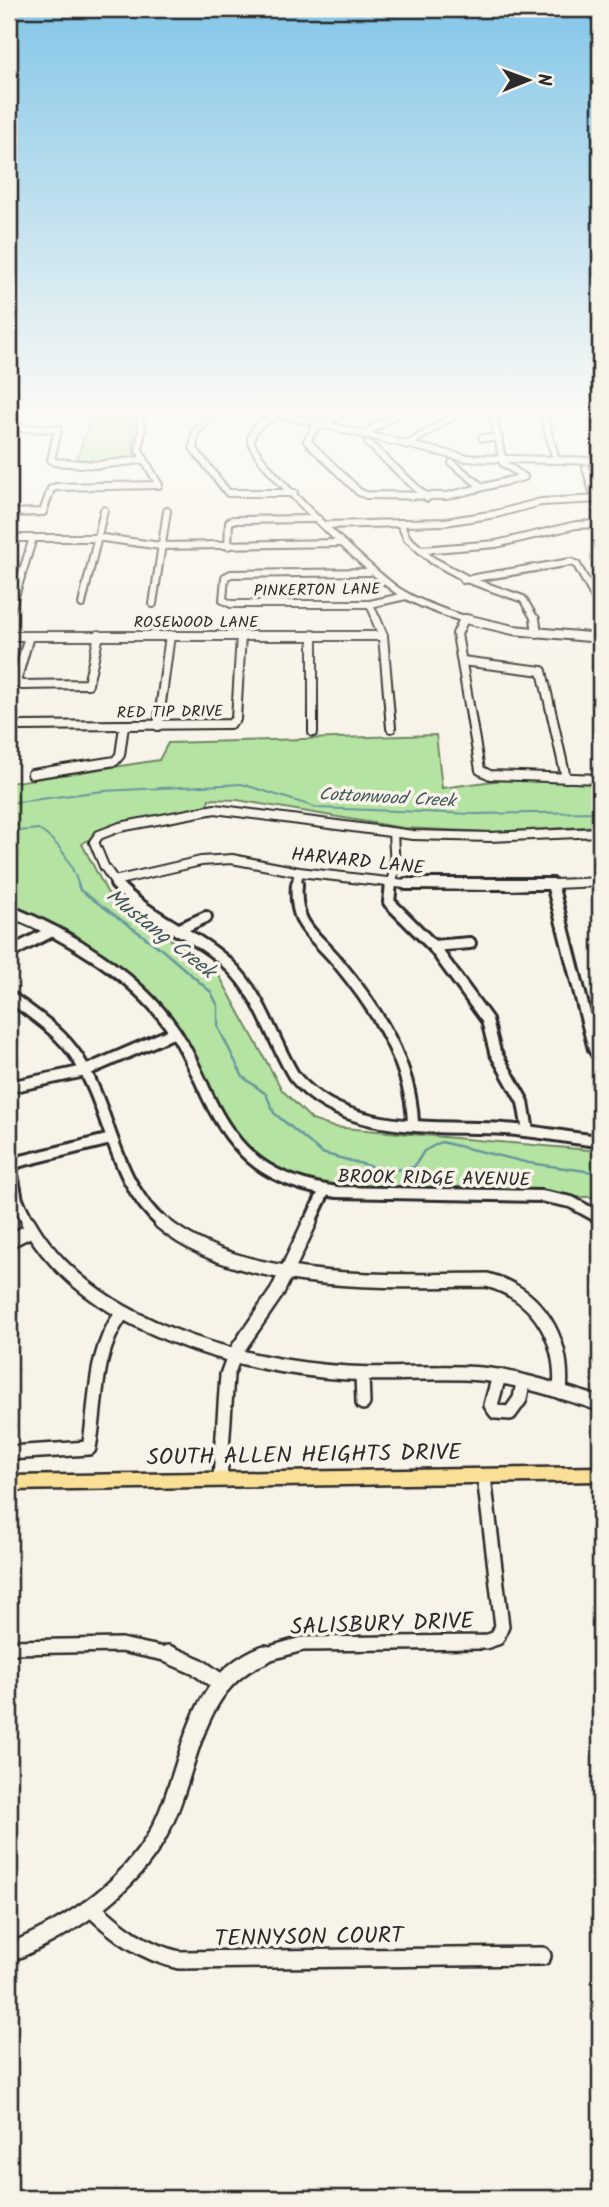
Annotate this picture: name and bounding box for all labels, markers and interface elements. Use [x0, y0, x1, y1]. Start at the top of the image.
north arrow [494, 46, 564, 116]
text: N [528, 73, 558, 86]
street label: PINKERTON LANE [253, 577, 381, 604]
street label: ROSEWOOD LANE [134, 610, 259, 635]
street label: RED TIP DRIVE [117, 699, 224, 726]
water label: Cottonwood Creek [318, 780, 458, 817]
street label: HARVARD LANE [290, 840, 427, 884]
water label: Mustang Creek [98, 881, 225, 990]
street label: BROOK RIDGE AVENUE [337, 1162, 532, 1196]
street label: SOUTH ALLEN HEIGHTS DRIVE [146, 1435, 462, 1477]
street label: SALISBURY DRIVE [290, 1604, 475, 1646]
street label: TENNYSON COURT [214, 1918, 405, 1958]

